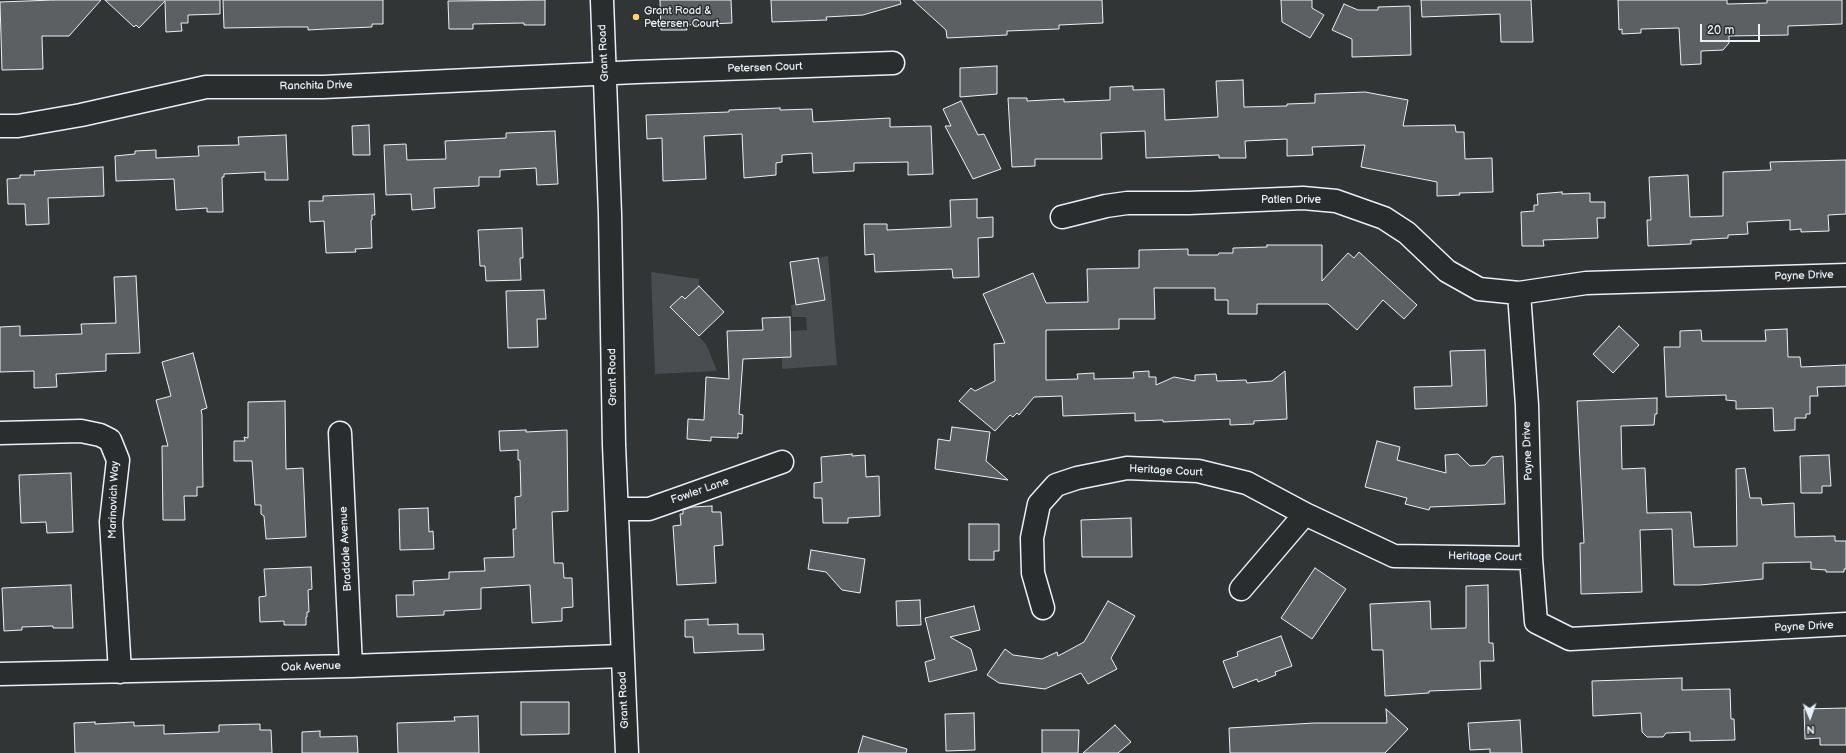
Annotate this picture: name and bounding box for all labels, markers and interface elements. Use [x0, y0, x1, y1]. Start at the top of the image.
place label: Grant Road & Petersen Court [644, 4, 719, 30]
marker: Grant Road & Petersen Court [631, 12, 641, 22]
scale bar [1702, 16, 1762, 42]
text: 20 m [1707, 23, 1734, 38]
street label: Grant Road [596, 24, 612, 82]
street label: Petersen Court [727, 60, 803, 76]
street label: Ranchita Drive [279, 79, 353, 93]
street label: Patlen Drive [1261, 193, 1321, 207]
street label: Payne Drive [1774, 268, 1834, 284]
street label: Grant Road [606, 348, 620, 406]
street label: Payne Drive [1520, 421, 1536, 481]
street label: Marinovich Way [106, 461, 122, 539]
street label: Heritage Court [1129, 462, 1203, 480]
street label: Fowler Lane [669, 475, 731, 507]
street label: Braddale Avenue [337, 506, 355, 592]
street label: Heritage Court [1448, 550, 1522, 564]
street label: Payne Drive [1774, 619, 1834, 635]
street label: Oak Avenue [281, 659, 341, 675]
street label: Grant Road [616, 671, 632, 729]
north arrow [1790, 697, 1830, 737]
text: N [1806, 723, 1815, 736]

